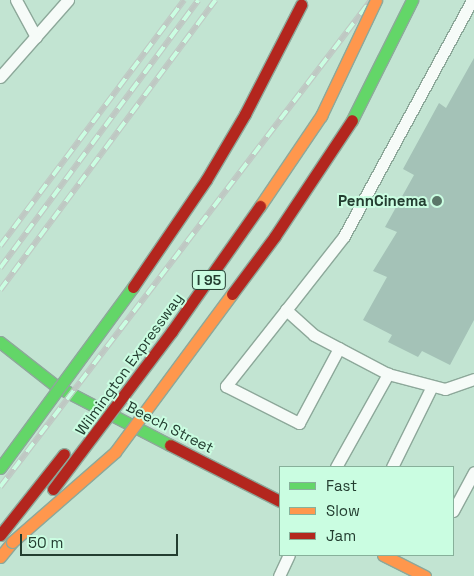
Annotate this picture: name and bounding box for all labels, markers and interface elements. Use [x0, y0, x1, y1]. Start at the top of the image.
place label: PennCinema [338, 192, 427, 210]
marker: PennCinema [431, 195, 443, 207]
road number: I 95 [192, 268, 226, 292]
street label: Wilmington Expressway [71, 289, 187, 439]
street label: Beech Street [123, 397, 217, 457]
legend [279, 466, 454, 556]
text: Fast [326, 476, 357, 495]
text: Slow [326, 501, 360, 520]
scale bar [22, 524, 180, 556]
text: Jam [326, 526, 356, 545]
text: 50 m [28, 533, 63, 552]

